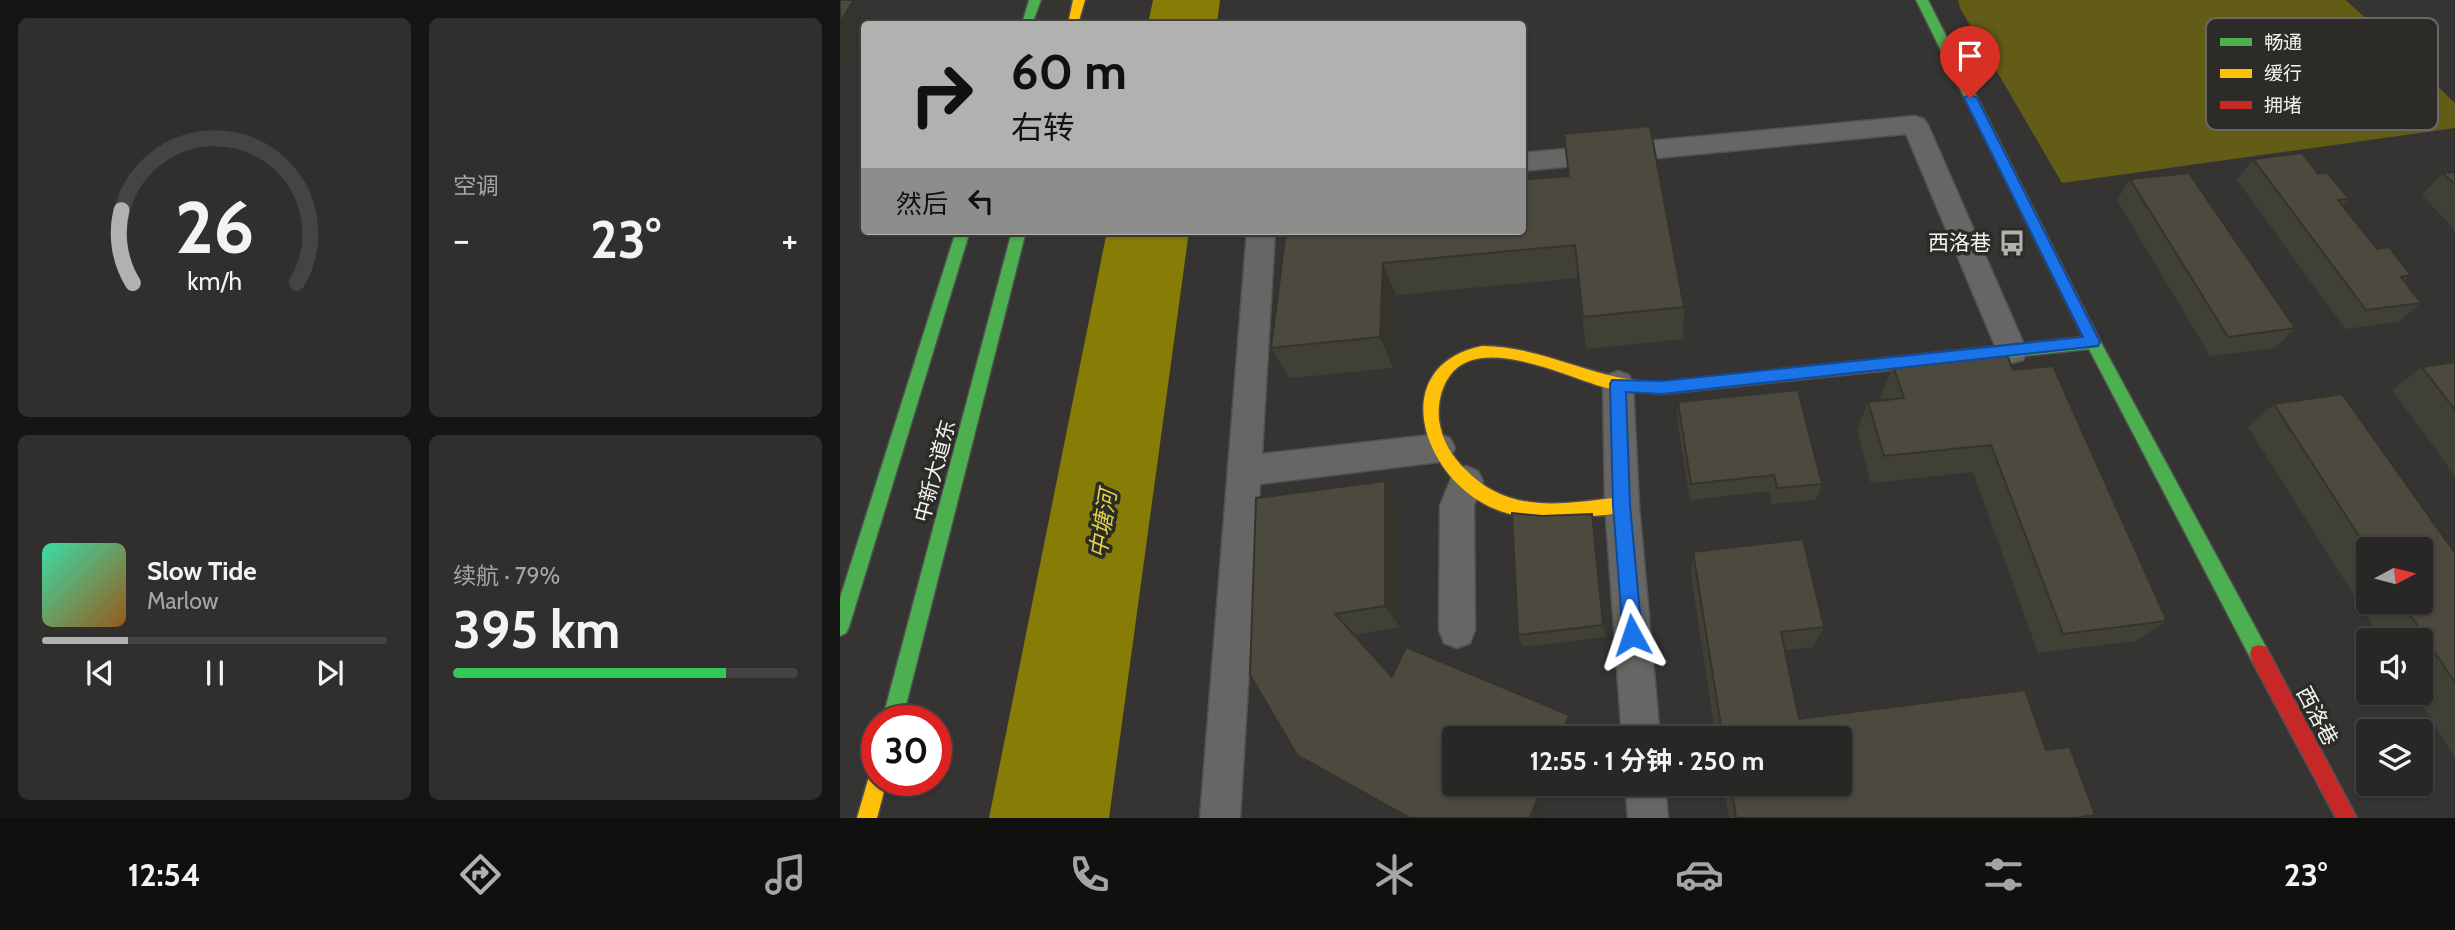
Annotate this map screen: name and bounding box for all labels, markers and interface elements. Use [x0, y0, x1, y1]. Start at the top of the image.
legend [2206, 18, 2438, 130]
pin [1940, 26, 2000, 98]
text: 畅通 [2264, 31, 2302, 54]
icon: arrive [1951, 37, 1989, 75]
text: 60 m [1011, 42, 1127, 101]
icon: right [896, 49, 987, 140]
text: 缓行 [2264, 62, 2302, 85]
text: 拥堵 [2264, 94, 2302, 117]
text: 右转 [1011, 108, 1075, 147]
text: 空调 [453, 172, 499, 200]
icon: left [962, 182, 1000, 220]
text: 26 [175, 184, 254, 272]
text: 然后 [896, 188, 948, 220]
text: 23° [590, 208, 661, 271]
text: − [453, 216, 470, 263]
text: + [781, 216, 798, 263]
bus stop icon: 西洛巷 [1997, 228, 2027, 258]
place label: 西洛巷 [1928, 230, 1991, 255]
text: km/h [187, 266, 242, 296]
street label: 中新大道东 [909, 417, 960, 525]
water label: 中塘河 [1084, 484, 1123, 560]
north arrow [2356, 537, 2432, 614]
map controls [2356, 537, 2433, 796]
text: Slow Tide [147, 555, 257, 587]
text: 续航 · 79% [453, 562, 560, 590]
text: Marlow [147, 587, 218, 615]
text: 395 km [453, 598, 620, 661]
position arrow [1595, 598, 1669, 672]
button: sound [2356, 628, 2433, 705]
icon: previous [81, 654, 119, 692]
icon: pause [196, 654, 234, 692]
icon: next [311, 654, 349, 692]
street label: 西洛巷 [2292, 682, 2343, 749]
speed limit sign: 30 [861, 705, 952, 796]
button: layers [2356, 719, 2433, 796]
text: 12:55 · 1 分钟 · 250 m [1530, 745, 1764, 777]
icon: directions [456, 850, 505, 899]
icon: music [761, 850, 810, 899]
icon: phone [1065, 850, 1114, 899]
icon: climate [1370, 850, 1419, 899]
icon: car [1675, 850, 1724, 899]
icon: filters [1979, 850, 2028, 899]
text: 12:54 [128, 855, 201, 894]
text: 23° [2284, 855, 2327, 894]

